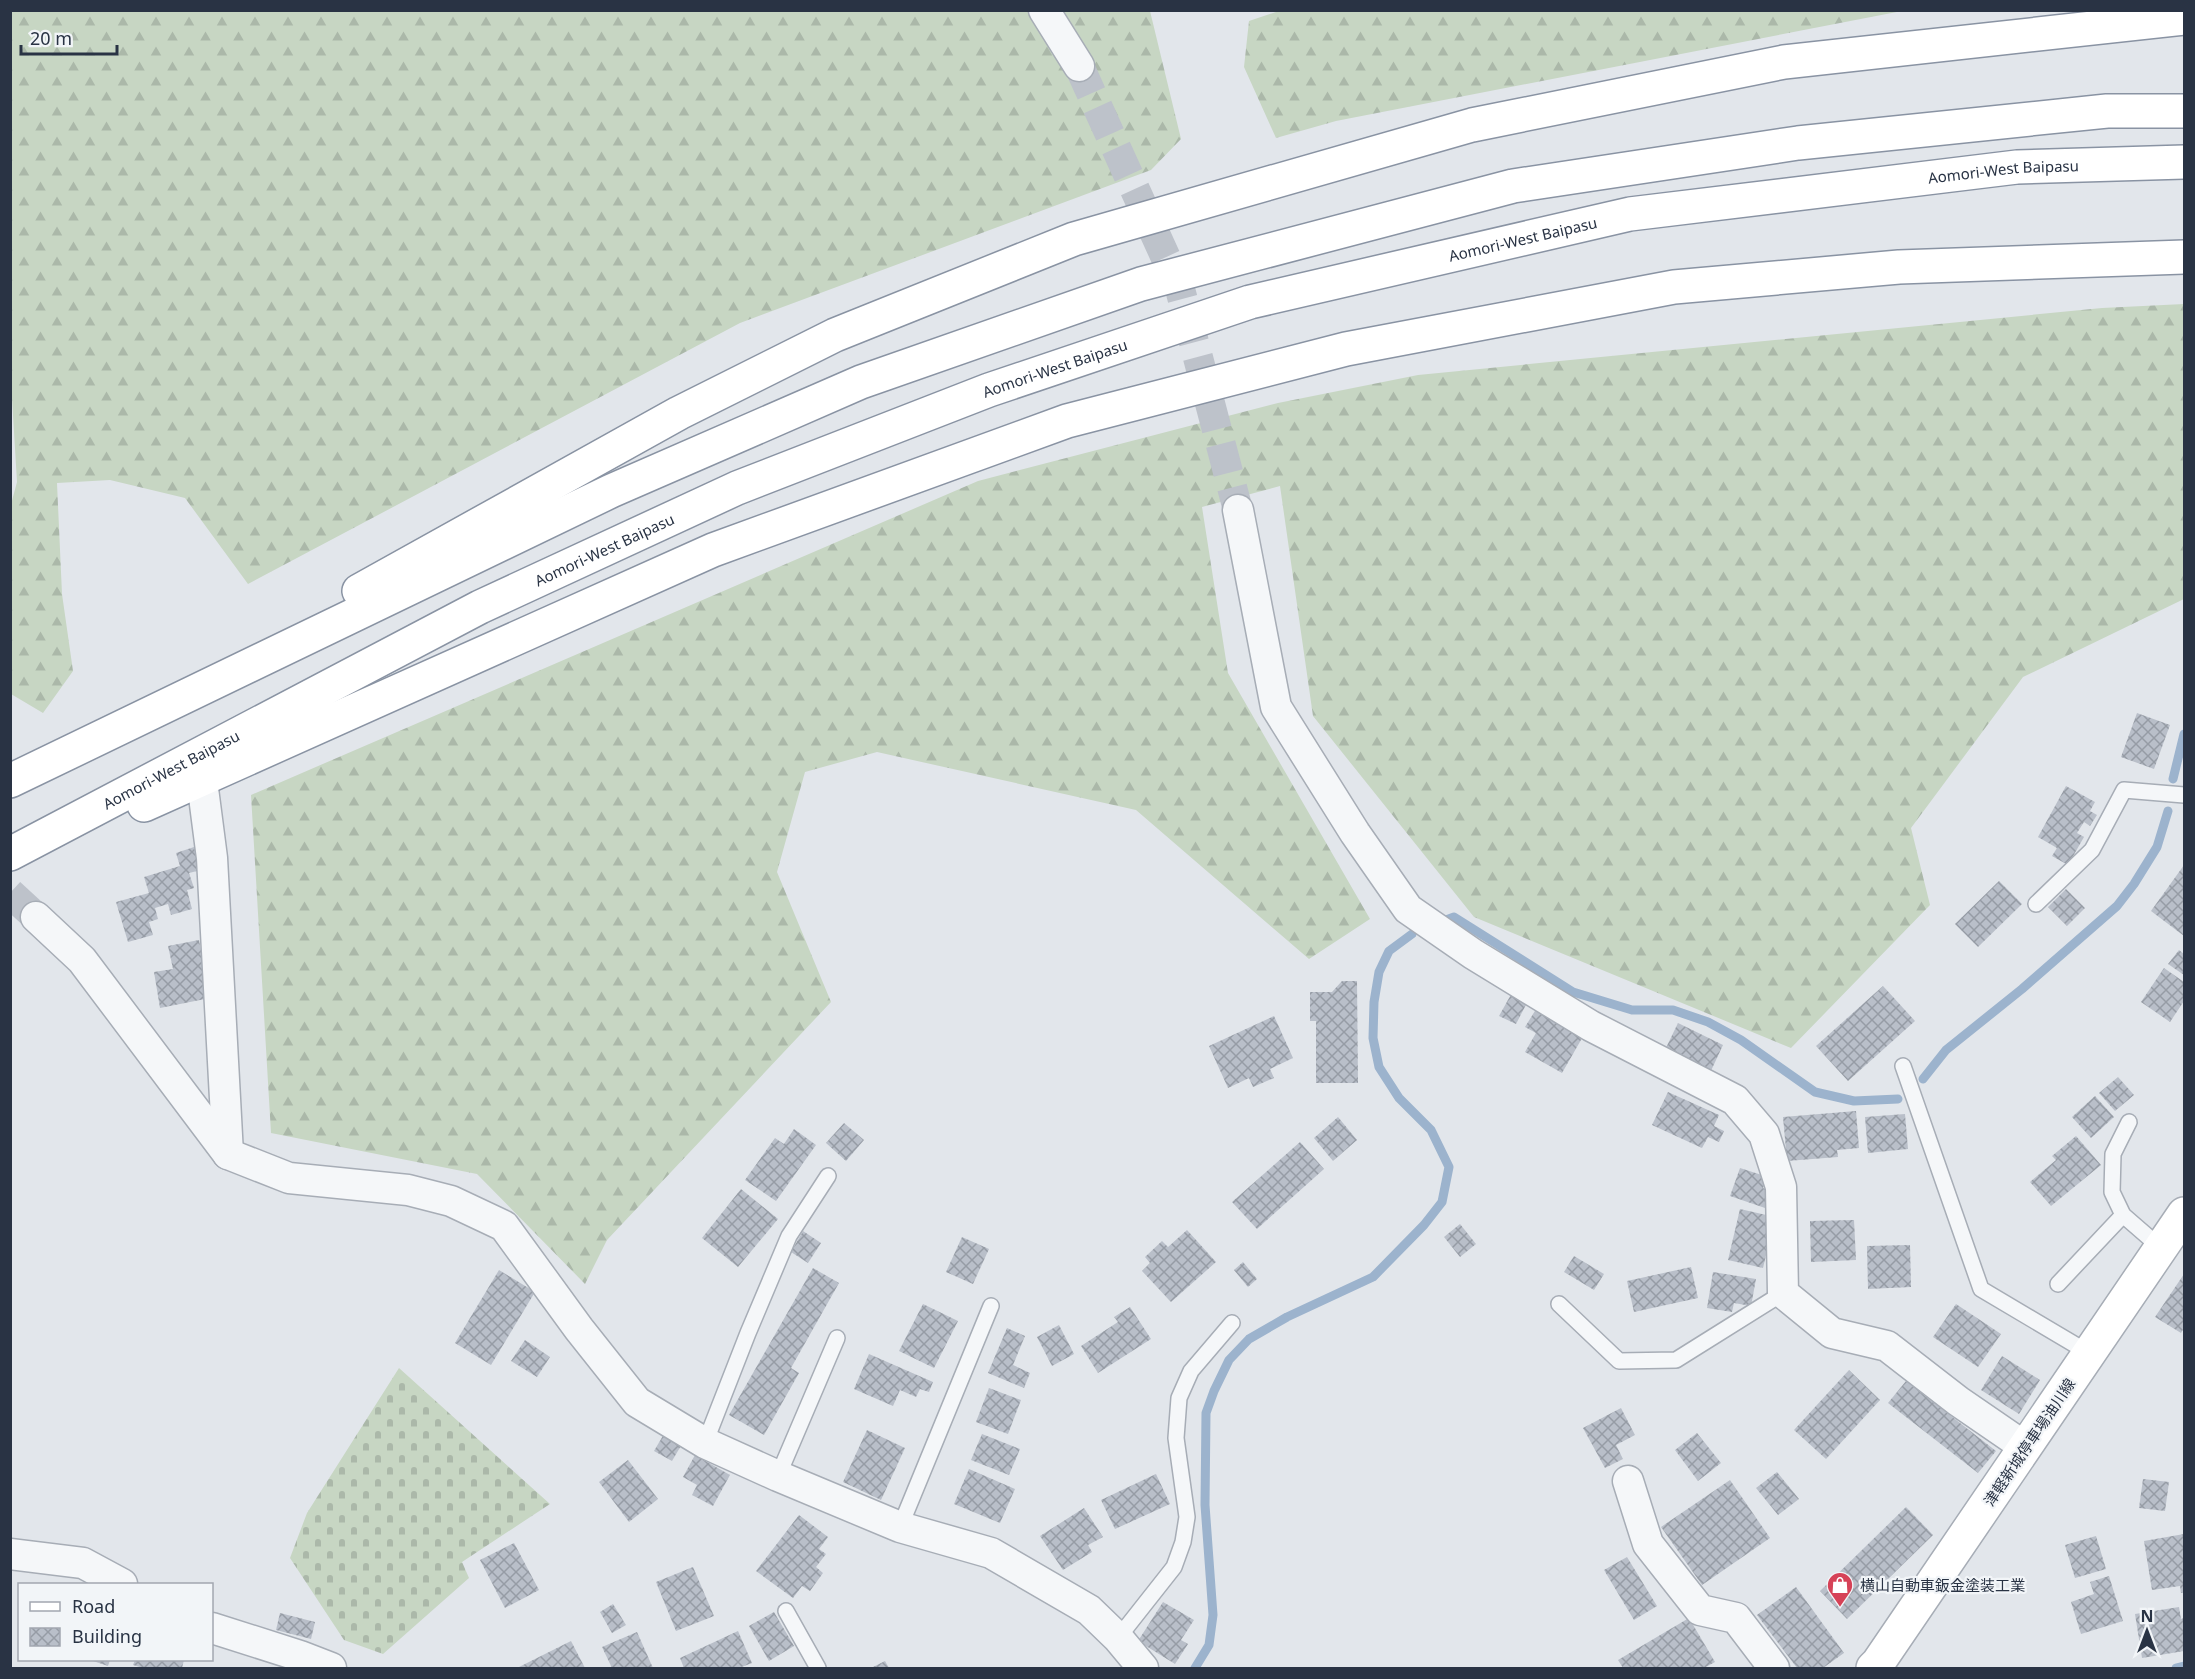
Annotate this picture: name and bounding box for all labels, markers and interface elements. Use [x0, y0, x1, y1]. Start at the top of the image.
scale bar [21, 18, 117, 56]
text: 20 m [30, 26, 72, 50]
street label: Aomori-West Baipasu [1927, 155, 2079, 188]
street label: Aomori-West Baipasu [1447, 212, 1599, 266]
street label: Aomori-West Baipasu [979, 334, 1130, 402]
street label: Aomori-West Baipasu [531, 509, 677, 590]
street label: Aomori-West Baipasu [99, 725, 243, 813]
street label: 津軽新城停車場油川線 [1979, 1374, 2079, 1510]
shop icon: 横山自動車鈑金塗装工業 [1825, 1570, 1855, 1608]
place label: 横山自動車鈑金塗装工業 [1860, 1575, 2025, 1595]
legend [18, 1583, 213, 1661]
text: Road [72, 1594, 115, 1618]
north arrow [2117, 1601, 2177, 1661]
text: N [2140, 1605, 2154, 1627]
text: Building [72, 1624, 142, 1648]

